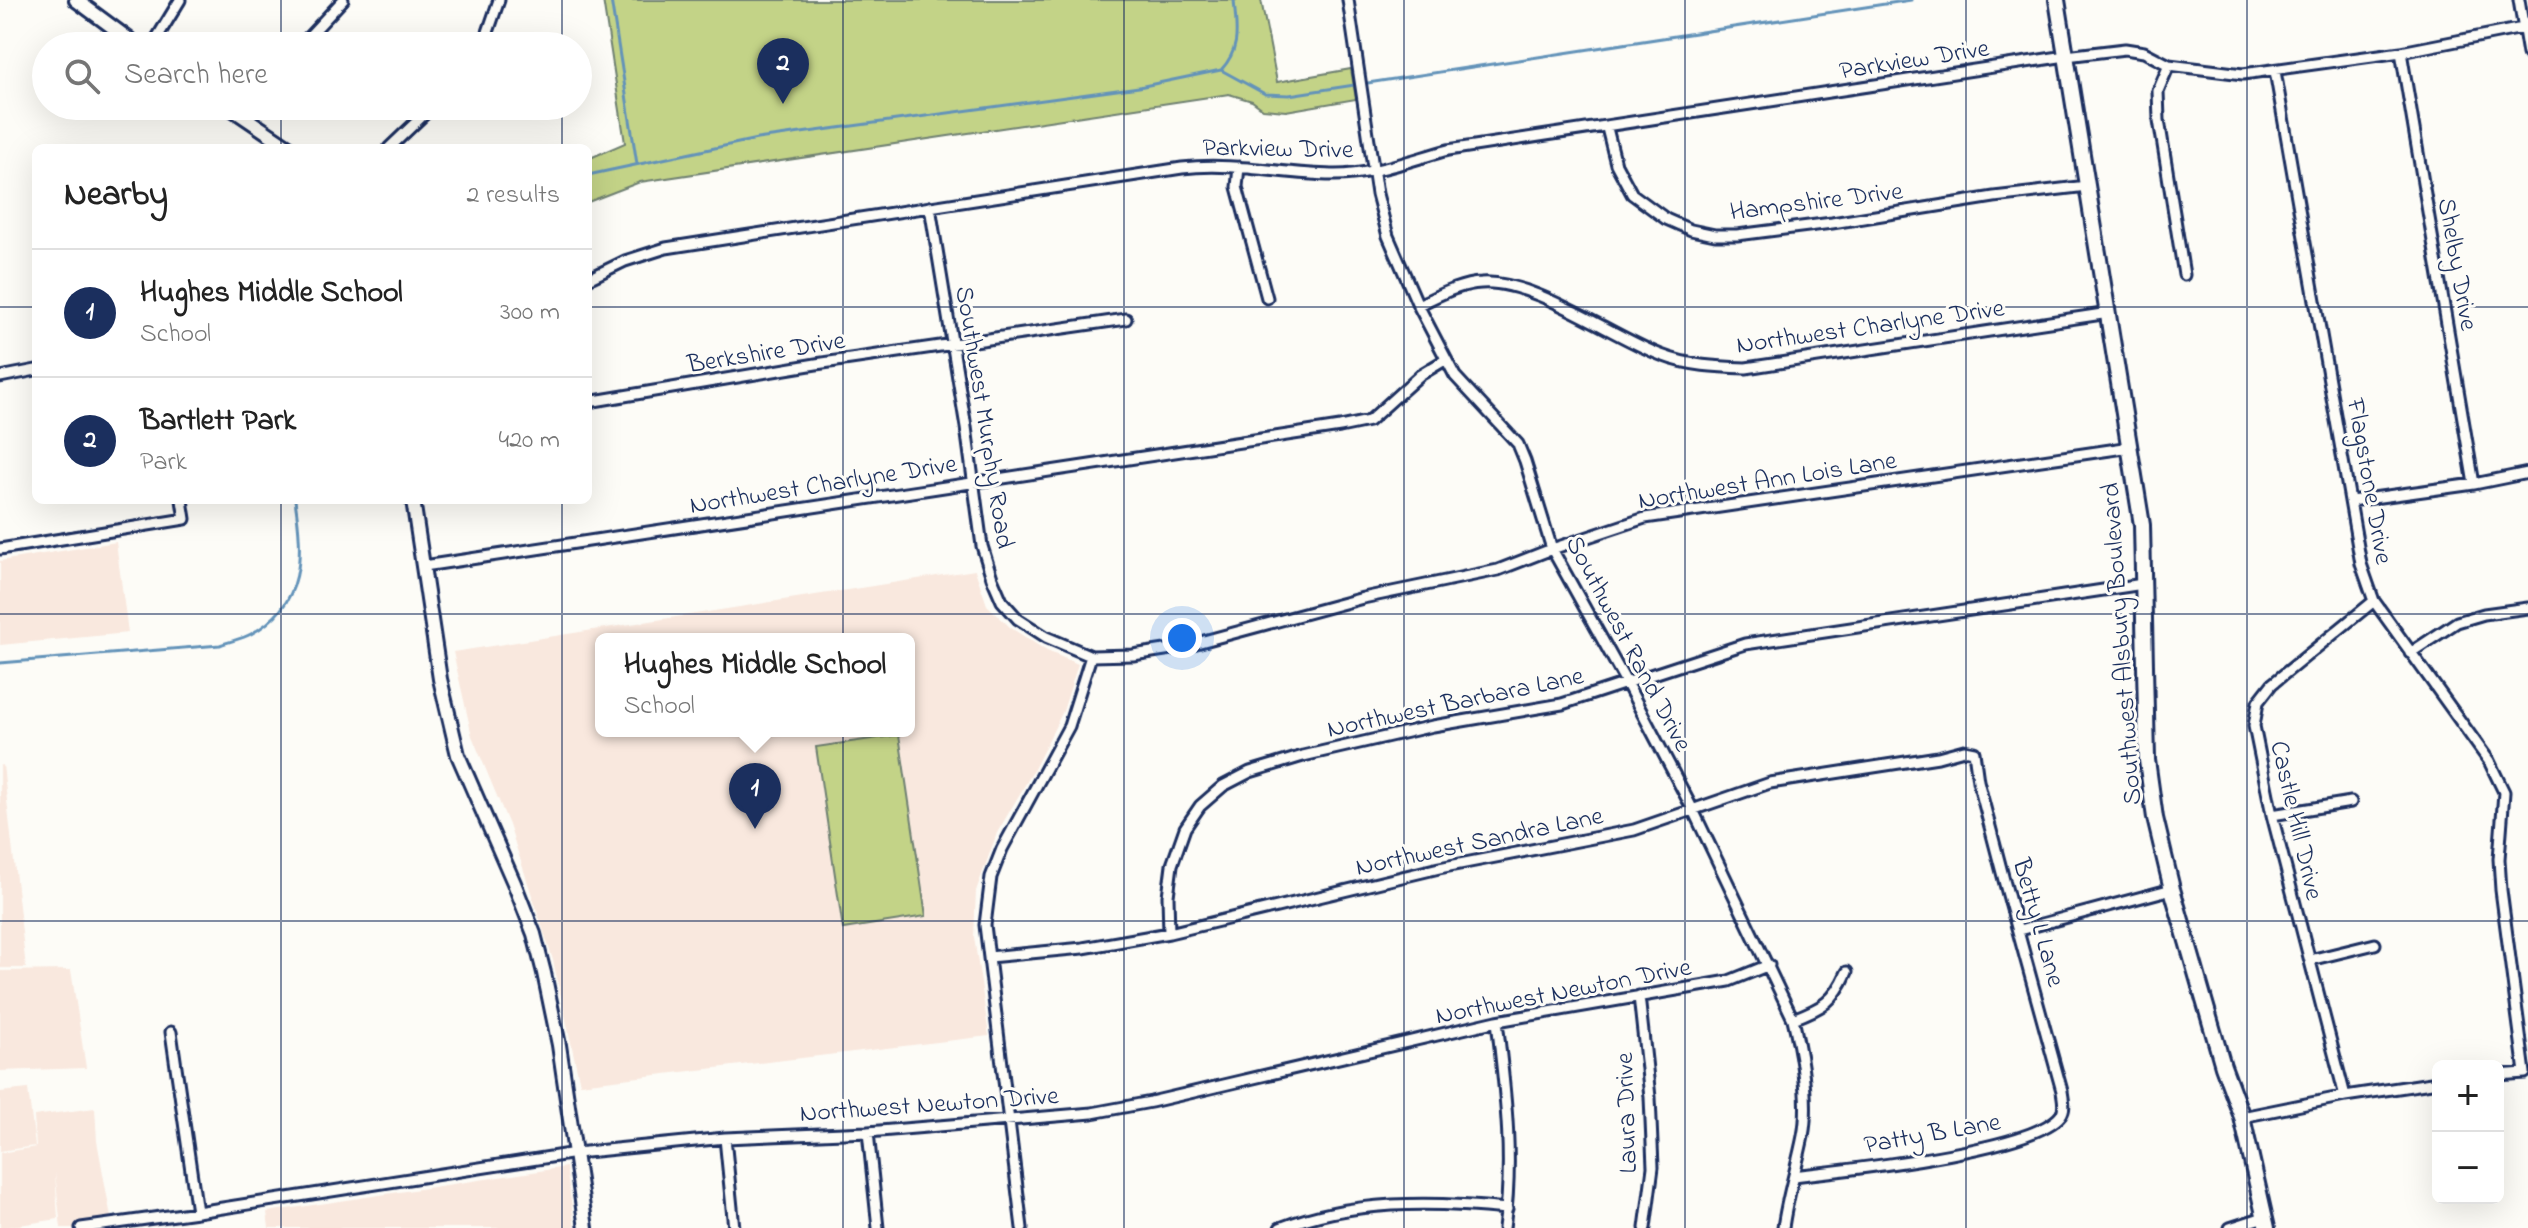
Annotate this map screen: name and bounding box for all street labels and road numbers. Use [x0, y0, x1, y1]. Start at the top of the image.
street label: Parkview Drive [1837, 30, 1992, 92]
street label: Parkview Drive [1202, 130, 1354, 170]
street label: Hampshire Drive [1728, 173, 1905, 232]
street label: Shelby Drive [2426, 195, 2486, 334]
street label: Southwest Murphy Road [944, 284, 1023, 552]
street label: Northwest Charlyne Drive [1734, 290, 2007, 366]
street label: Berkshire Drive [684, 323, 848, 385]
street label: Flagstone Drive [2335, 395, 2401, 568]
street label: Northwest Ann Lois Lane [1635, 443, 1900, 521]
street label: Northwest Charlyne Drive [687, 446, 960, 526]
street label: Southwest Alsbury Boulevard [2093, 481, 2153, 806]
street label: Southwest Rand Drive [1554, 530, 1701, 760]
street label: Northwest Barbara Lane [1324, 658, 1588, 750]
street label: Castle Hill Drive [2258, 737, 2332, 904]
street label: Northwest Sandra Lane [1352, 798, 1607, 888]
street label: Betty L Lane [2000, 853, 2074, 992]
street label: Northwest Newton Drive [1433, 949, 1695, 1036]
street label: Laura Drive [1607, 1051, 1649, 1174]
street label: Northwest Newton Drive [798, 1078, 1060, 1134]
street label: Patty B Lane [1861, 1104, 2004, 1166]

